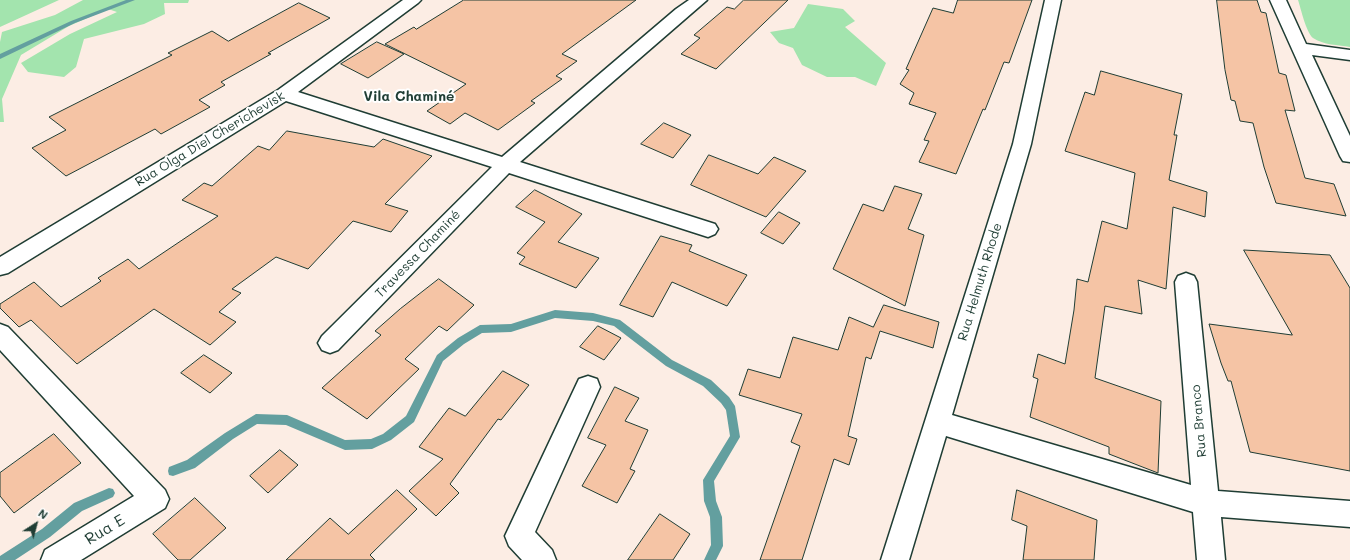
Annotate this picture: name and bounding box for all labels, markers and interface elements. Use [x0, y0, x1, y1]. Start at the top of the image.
street label: Rua Olga Diel Cherichevisk [132, 88, 288, 190]
district label: Vila Chaminé [364, 89, 454, 105]
street label: Travessa Chaminé [372, 207, 464, 301]
street label: Rua Helmuth Rhode [955, 221, 1005, 343]
street label: Rua Branco [1188, 384, 1210, 458]
north arrow [16, 504, 56, 544]
text: N [36, 505, 51, 522]
street label: Rua E [82, 511, 128, 549]

